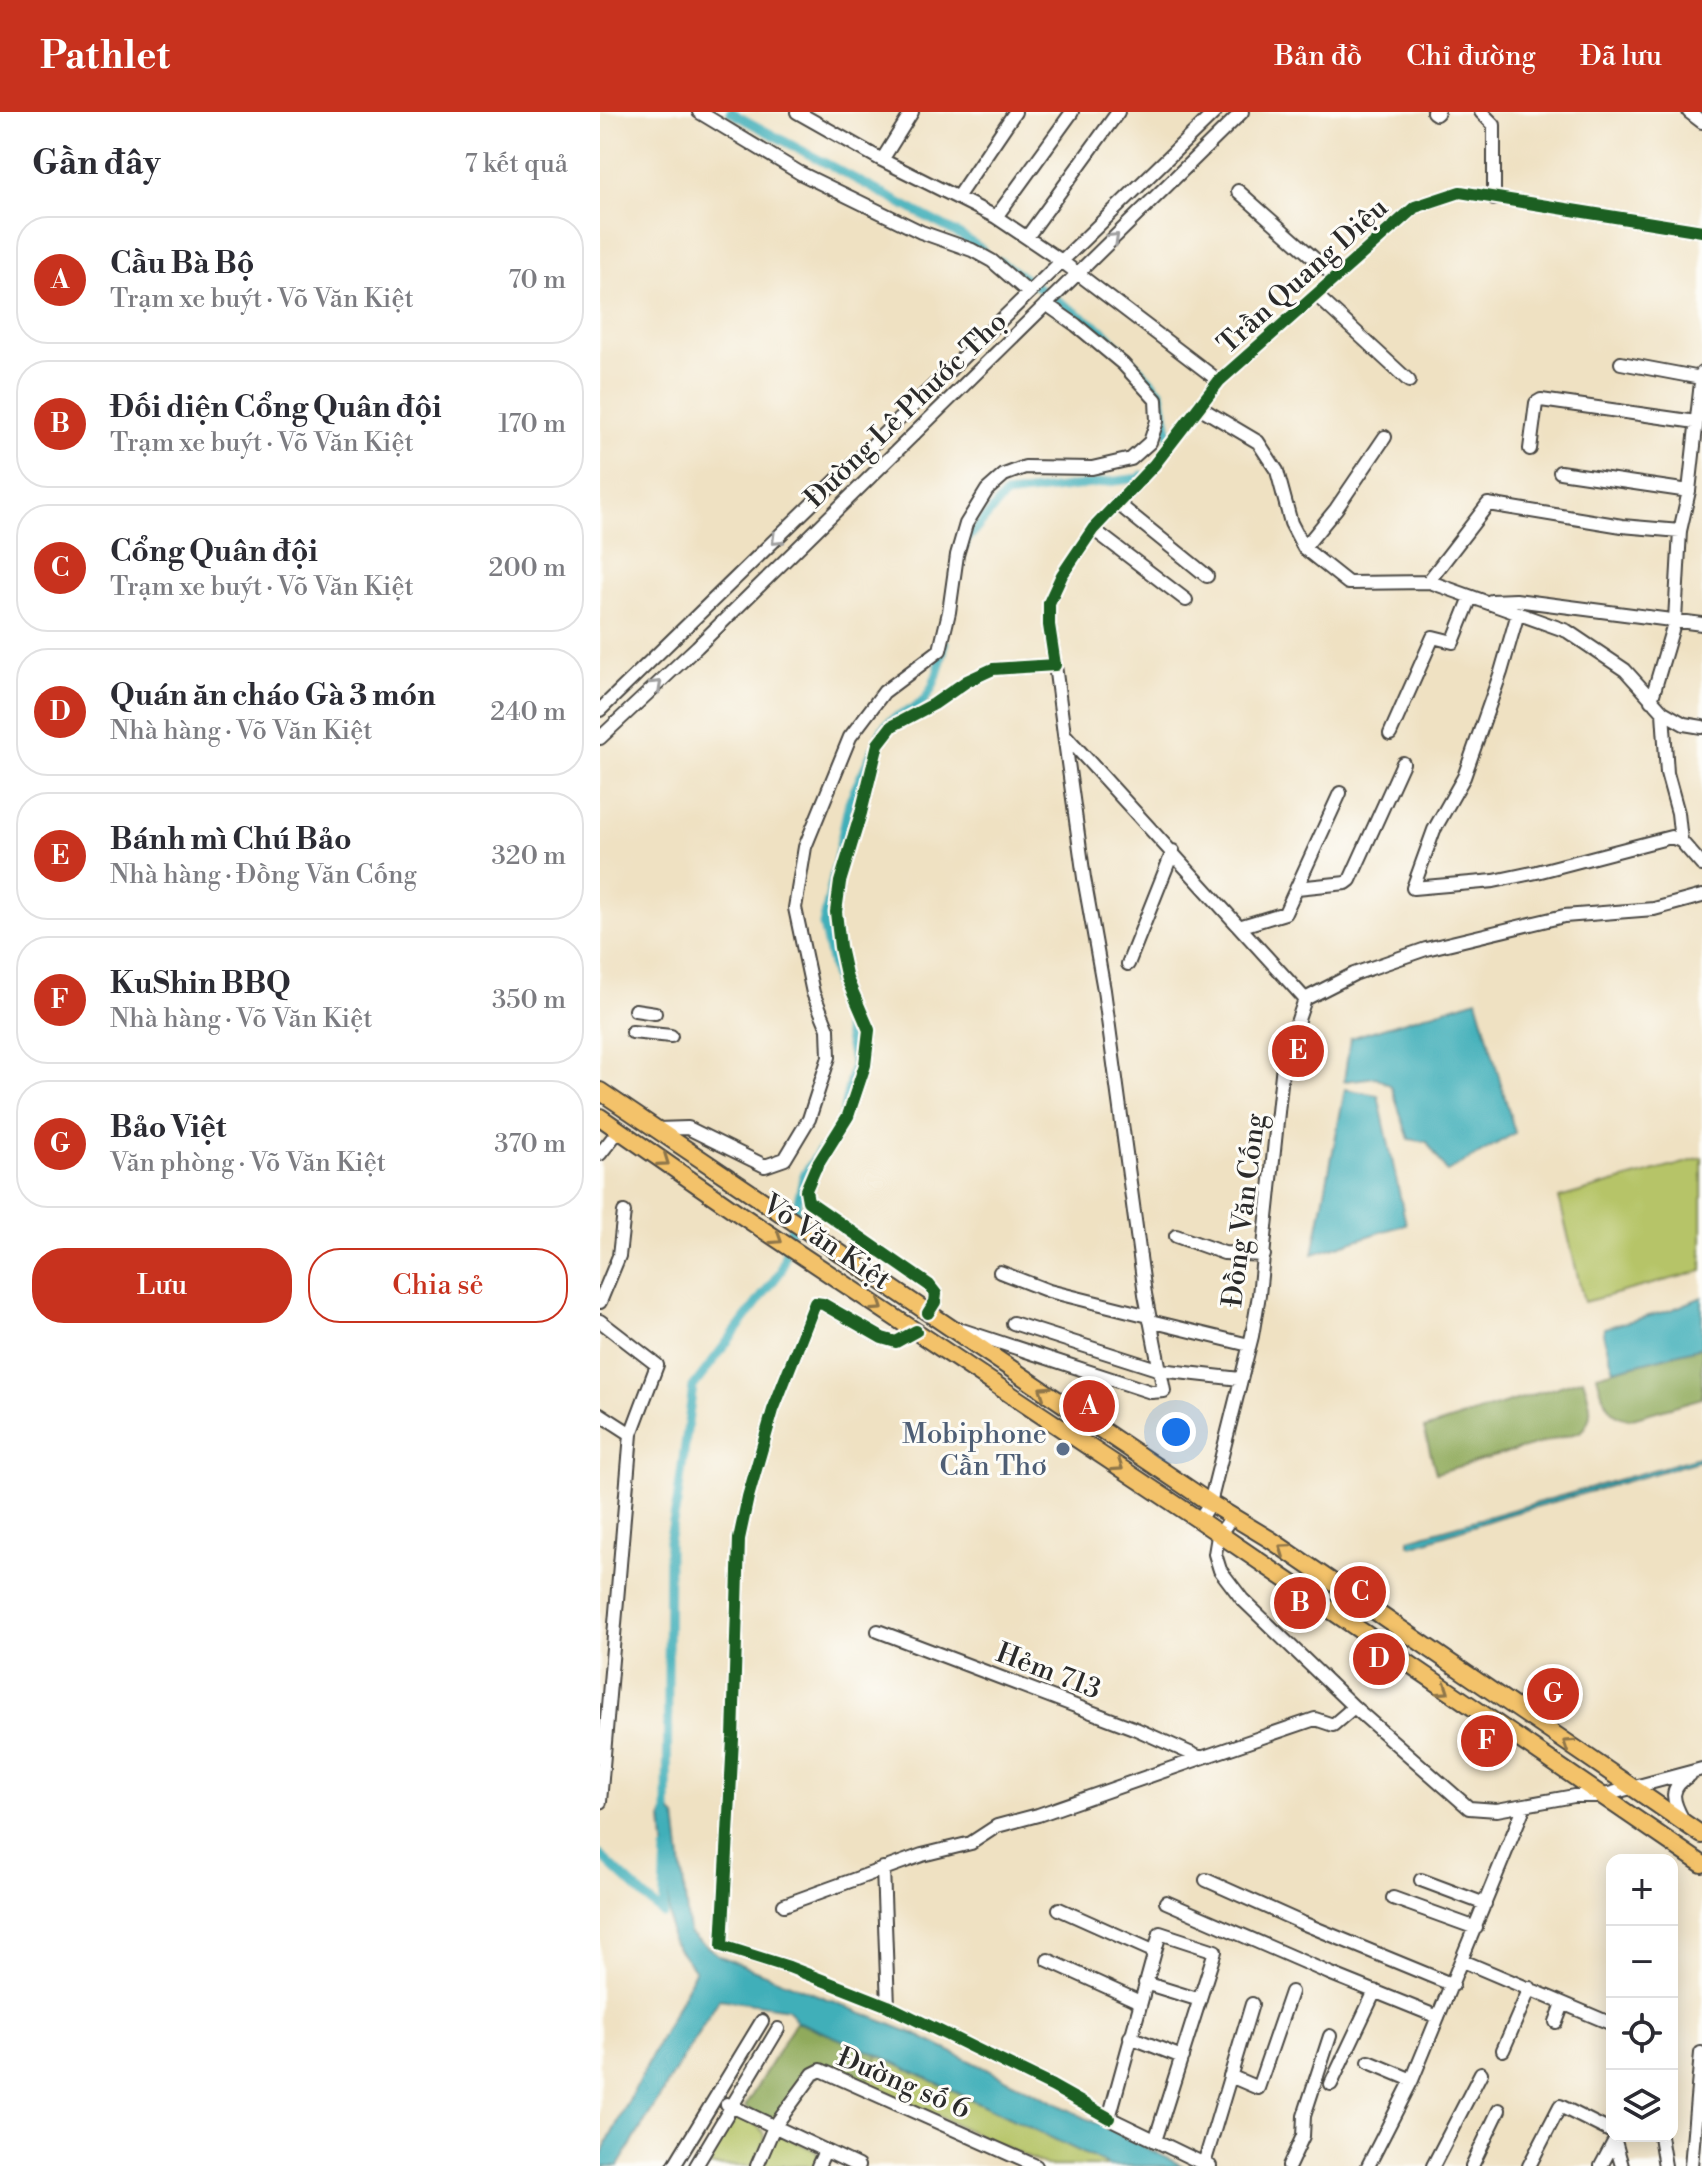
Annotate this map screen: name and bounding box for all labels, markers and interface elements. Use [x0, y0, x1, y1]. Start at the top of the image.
text: Pathlet [40, 33, 170, 80]
text: Bản đồ [1274, 39, 1362, 74]
text: Chỉ đường [1406, 39, 1536, 74]
text: Đã lưu [1580, 39, 1662, 74]
text: Gần đây [32, 143, 160, 185]
text: 7 kết quả [464, 148, 568, 180]
street label: Trần Quang Diệu [1211, 190, 1395, 362]
one-way arrow [1105, 233, 1119, 247]
text: Cầu Bà Bộ [110, 245, 255, 283]
text: A [51, 264, 69, 296]
text: 70 m [508, 264, 566, 296]
text: Trạm xe buýt · Võ Văn Kiệt [110, 283, 414, 315]
street label: Đường Lê Phước Thọ [798, 304, 1015, 516]
text: Đối diện Cổng Quân đội [110, 389, 442, 427]
text: B [50, 408, 70, 440]
text: 170 m [498, 408, 566, 440]
text: Trạm xe buýt · Võ Văn Kiệt [110, 427, 414, 459]
one-way arrow [771, 530, 785, 545]
text: Cổng Quân đội [110, 533, 318, 571]
text: C [51, 552, 69, 584]
text: 200 m [489, 552, 566, 584]
text: Trạm xe buýt · Võ Văn Kiệt [110, 571, 414, 603]
text: Quán ăn cháo Gà 3 món [110, 677, 436, 715]
one-way arrow [648, 679, 662, 694]
text: D [50, 696, 70, 728]
text: 240 m [490, 696, 566, 728]
text: Nhà hàng · Võ Văn Kiệt [110, 715, 373, 747]
text: Bánh mì Chú Bảo [110, 821, 352, 859]
text: E [51, 840, 69, 872]
text: 320 m [491, 840, 566, 872]
text: Nhà hàng · Đồng Văn Cống [110, 859, 417, 891]
text: KuShin BBQ [110, 965, 291, 1003]
text: F [51, 984, 69, 1016]
text: 350 m [492, 984, 566, 1016]
text: Nhà hàng · Võ Văn Kiệt [110, 1003, 373, 1035]
pin: E [1272, 1021, 1324, 1081]
text: Bảo Việt [110, 1109, 226, 1147]
street label: Đồng Văn Cống [1215, 1111, 1274, 1309]
text: G [50, 1128, 70, 1160]
text: 370 m [494, 1128, 566, 1160]
text: Văn phòng · Võ Văn Kiệt [110, 1147, 386, 1179]
one-way arrow [656, 1151, 670, 1166]
street label: Võ Văn Kiệt [755, 1186, 897, 1298]
one-way arrow [769, 1229, 783, 1244]
button: Lưu [32, 1248, 292, 1323]
button: Chia sẻ [308, 1248, 568, 1323]
one-way arrow [870, 1296, 884, 1311]
pin: A [1063, 1376, 1115, 1436]
one-way arrow [1038, 1385, 1052, 1400]
your location [1156, 1412, 1196, 1452]
place label: Mobiphone Cần Thơ [902, 1417, 1047, 1484]
marker: Mobiphone Cần Thơ [1054, 1440, 1072, 1458]
one-way arrow [1109, 1457, 1123, 1472]
one-way arrow [1278, 1544, 1292, 1559]
pin: C [1334, 1562, 1386, 1622]
pin: B [1274, 1573, 1326, 1633]
pin: D [1353, 1629, 1405, 1689]
street label: Hẻm 713 [991, 1635, 1106, 1707]
pin: G [1527, 1664, 1579, 1724]
one-way arrow [1436, 1680, 1450, 1695]
pin: F [1461, 1711, 1513, 1771]
one-way arrow [1562, 1739, 1576, 1754]
map controls [1606, 1854, 1678, 2142]
button: + [1606, 1854, 1678, 1926]
button: − [1606, 1926, 1678, 1998]
button: locate [1606, 1998, 1678, 2070]
street label: Đường số 6 [832, 2040, 975, 2127]
button: layers [1606, 2070, 1678, 2142]

